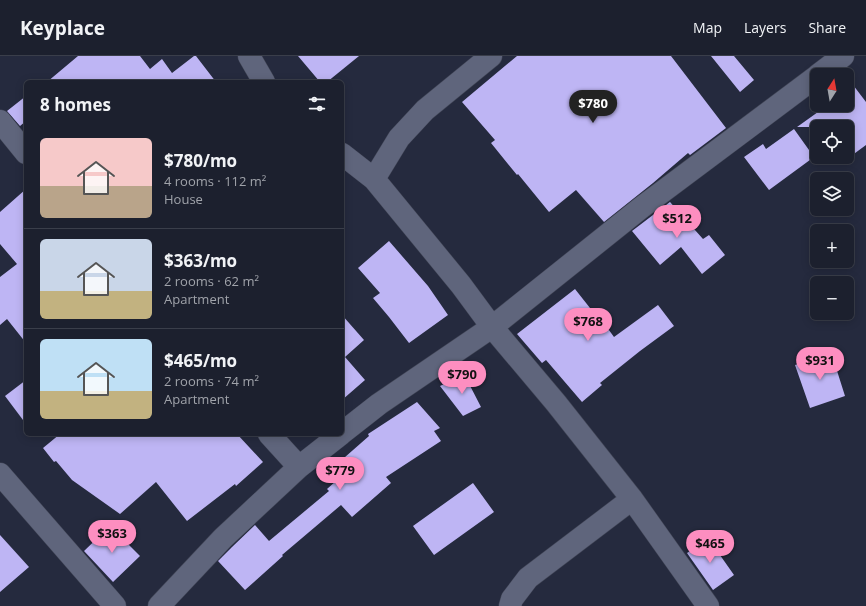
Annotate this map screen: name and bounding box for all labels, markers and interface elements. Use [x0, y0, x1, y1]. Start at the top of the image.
text: Keyplace [20, 15, 105, 41]
text: Map [693, 18, 722, 37]
text: Layers [744, 18, 786, 37]
text: Share [808, 18, 846, 37]
north arrow [810, 68, 854, 112]
map controls [810, 68, 854, 320]
pin: $780 [569, 90, 617, 124]
text: 8 homes [40, 93, 111, 116]
icon: filters [306, 93, 328, 115]
text: $780 [578, 94, 608, 112]
button: locate [810, 120, 854, 164]
text: $780/mo [164, 149, 237, 172]
icon: home [72, 154, 120, 202]
text: 4 rooms · 112 m² [164, 172, 266, 190]
button: layers [810, 172, 854, 216]
text: House [164, 190, 203, 208]
pin: $512 [653, 205, 701, 239]
text: $512 [662, 209, 692, 227]
button: + [810, 224, 854, 268]
text: $363/mo [164, 249, 237, 272]
icon: home [72, 255, 120, 303]
text: 2 rooms · 62 m² [164, 272, 259, 290]
button: − [810, 276, 854, 320]
text: Apartment [164, 290, 229, 308]
pin: $768 [564, 308, 612, 342]
text: $768 [573, 312, 603, 330]
pin: $931 [796, 347, 844, 381]
text: $465/mo [164, 349, 237, 372]
text: $931 [805, 351, 835, 369]
icon: home [72, 355, 120, 403]
pin: $790 [438, 361, 486, 395]
text: $790 [447, 365, 477, 383]
text: 2 rooms · 74 m² [164, 372, 259, 390]
text: Apartment [164, 390, 229, 408]
pin: $779 [316, 457, 364, 491]
text: $779 [325, 461, 355, 479]
pin: $363 [88, 520, 136, 554]
text: $363 [97, 524, 127, 542]
pin: $465 [686, 530, 734, 564]
text: $465 [695, 534, 725, 552]

